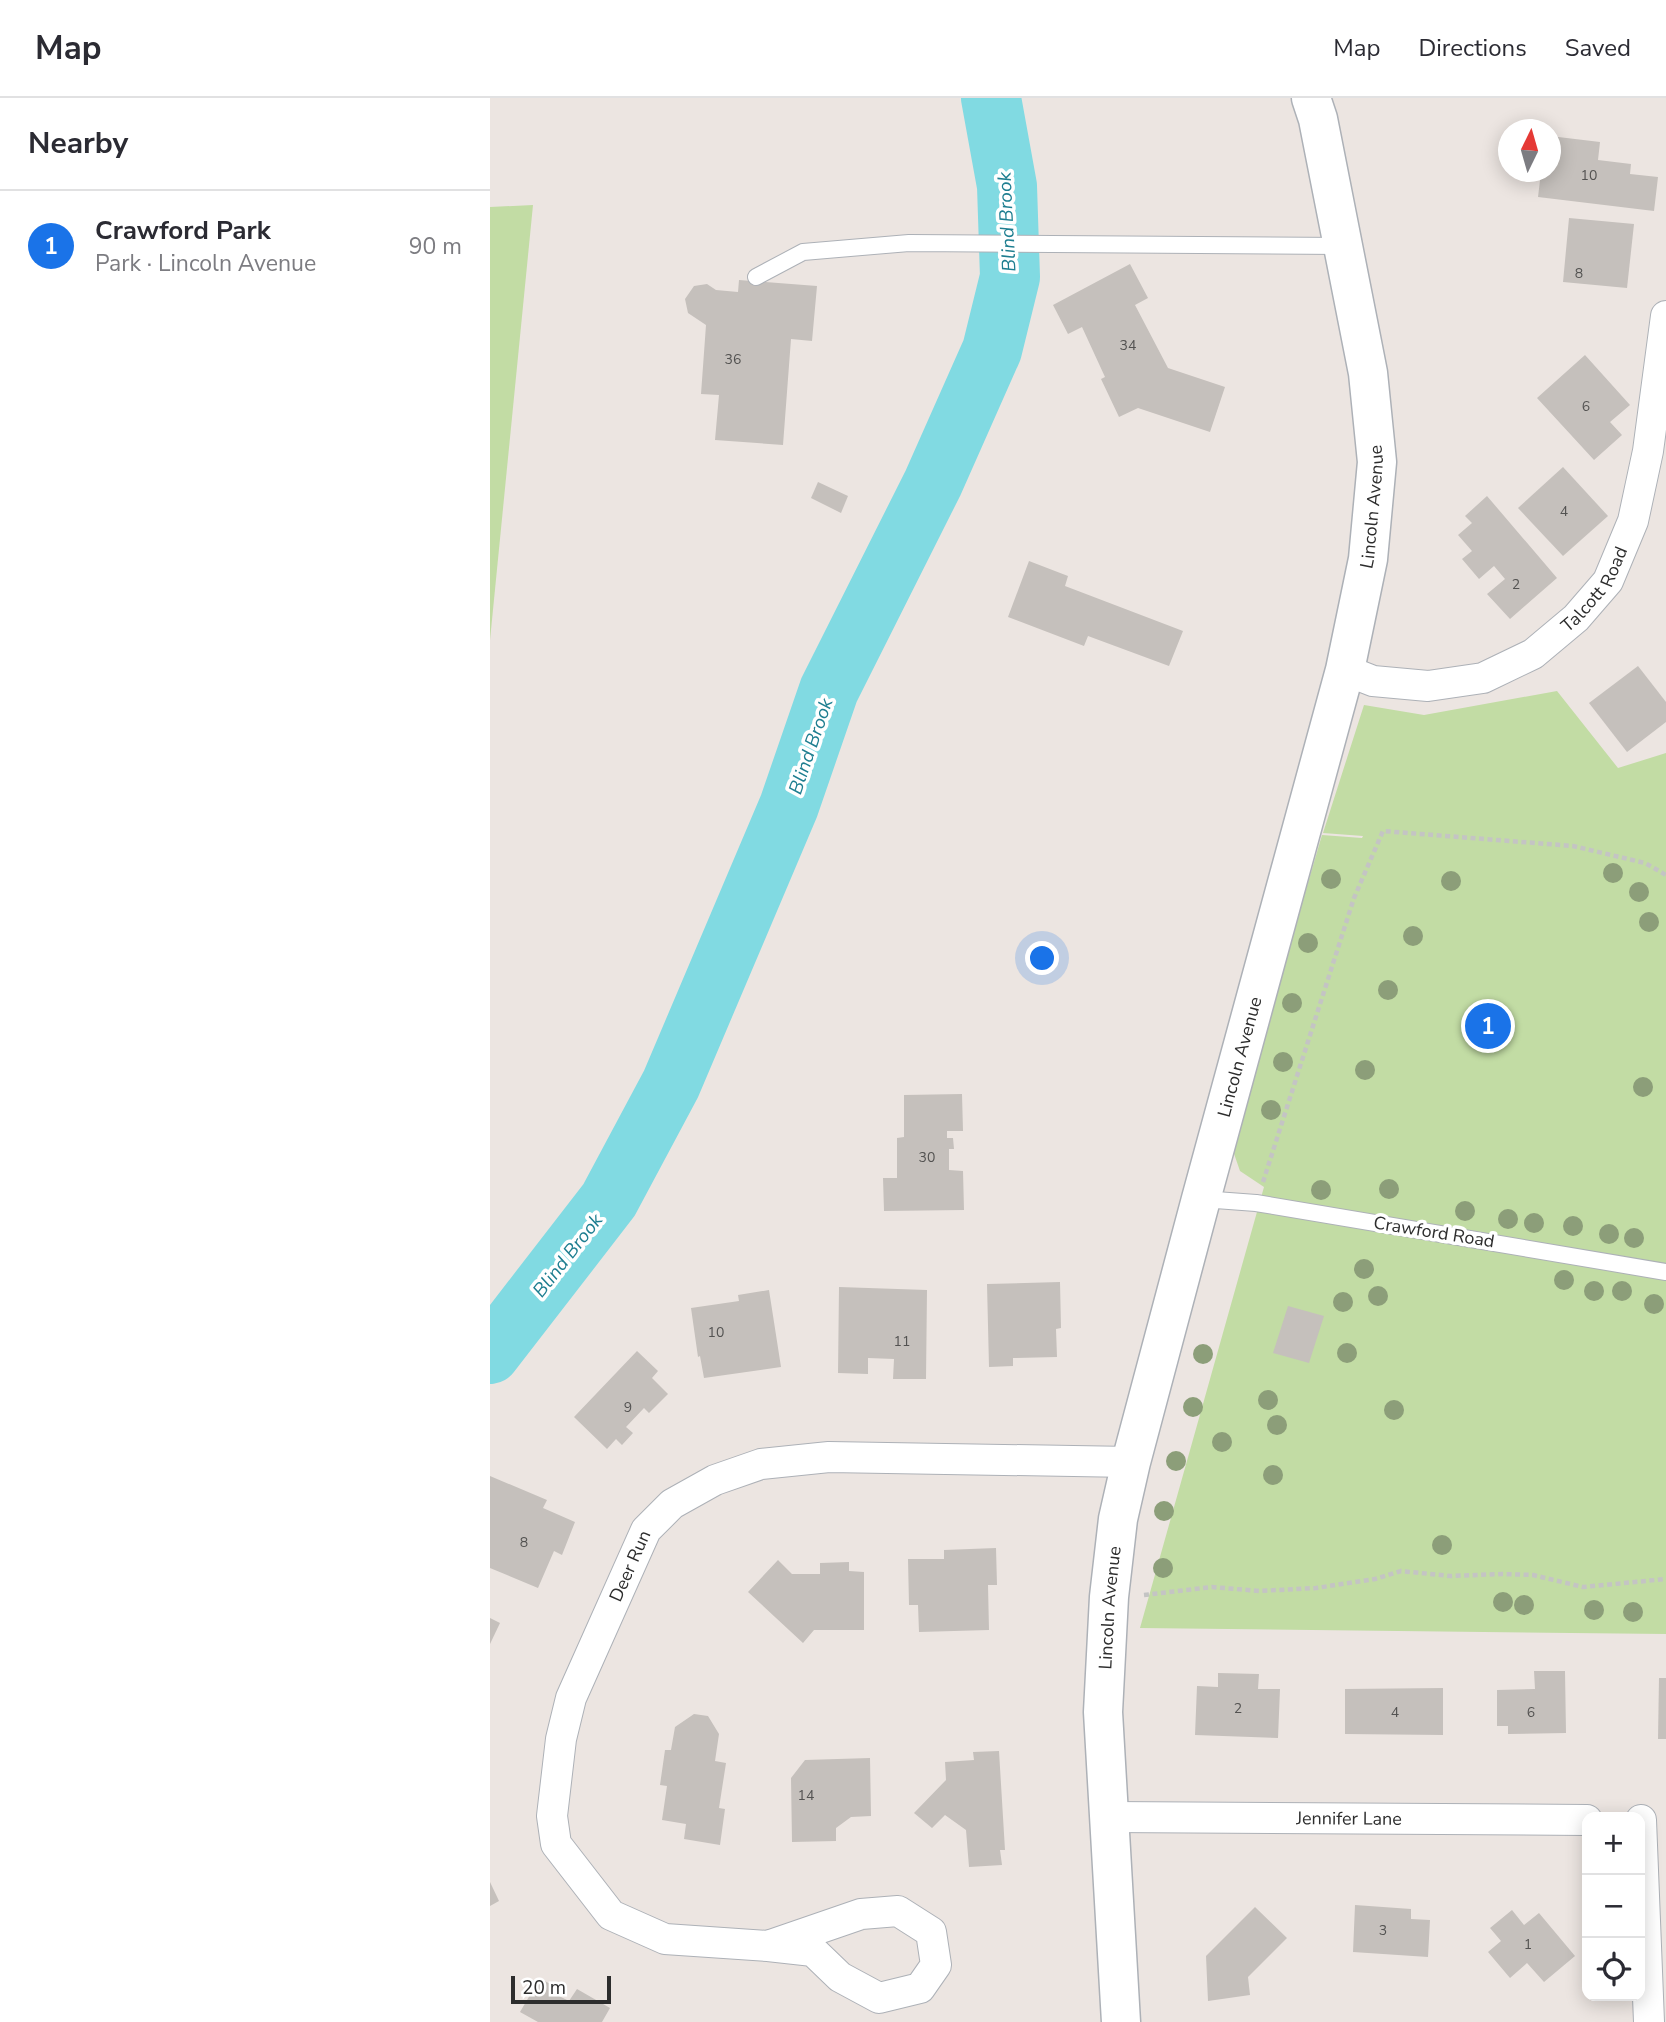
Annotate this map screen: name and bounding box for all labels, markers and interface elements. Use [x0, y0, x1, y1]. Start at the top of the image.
text: Map [35, 26, 102, 71]
text: Map [1333, 32, 1380, 64]
text: Directions [1418, 32, 1527, 64]
text: Saved [1565, 32, 1631, 64]
north arrow [1498, 119, 1561, 182]
text: Nearby [28, 123, 128, 164]
house number: 10 [1581, 166, 1597, 185]
water label: Blind Brook [991, 171, 1023, 272]
text: Crawford Park [95, 213, 271, 248]
text: 1 [44, 231, 58, 262]
text: 90 m [409, 231, 462, 262]
text: Park · Lincoln Avenue [95, 248, 316, 279]
house number: 8 [1575, 264, 1583, 283]
house number: 34 [1120, 336, 1136, 355]
house number: 36 [725, 350, 741, 369]
house number: 6 [1582, 397, 1590, 416]
street label: Lincoln Avenue [1354, 444, 1389, 571]
house number: 4 [1560, 502, 1568, 521]
street label: Talcott Road [1556, 543, 1633, 638]
house number: 2 [1512, 575, 1520, 594]
water label: Blind Brook [782, 694, 840, 798]
your location [1025, 941, 1059, 975]
street label: Lincoln Avenue [1212, 994, 1268, 1120]
pin: 1 [1465, 1000, 1511, 1052]
house number: 30 [919, 1148, 935, 1167]
water label: Blind Brook [527, 1208, 609, 1303]
street label: Crawford Road [1372, 1211, 1496, 1253]
house number: 10 [708, 1323, 724, 1342]
house number: 11 [894, 1332, 910, 1351]
house number: 9 [624, 1398, 632, 1417]
street label: Deer Run [604, 1526, 656, 1606]
house number: 8 [520, 1533, 528, 1552]
street label: Lincoln Avenue [1093, 1545, 1127, 1670]
house number: 2 [1234, 1699, 1242, 1718]
house number: 4 [1391, 1703, 1399, 1722]
house number: 6 [1527, 1703, 1535, 1722]
house number: 14 [798, 1786, 814, 1805]
street label: Jennifer Lane [1295, 1806, 1402, 1831]
map controls [1582, 1812, 1645, 2001]
button: + [1582, 1812, 1645, 1875]
button: − [1582, 1875, 1645, 1938]
house number: 3 [1379, 1921, 1387, 1940]
house number: 1 [1524, 1935, 1532, 1954]
button: locate [1582, 1938, 1645, 2001]
scale bar [511, 1973, 611, 2005]
text: 20 m [522, 1975, 566, 2001]

